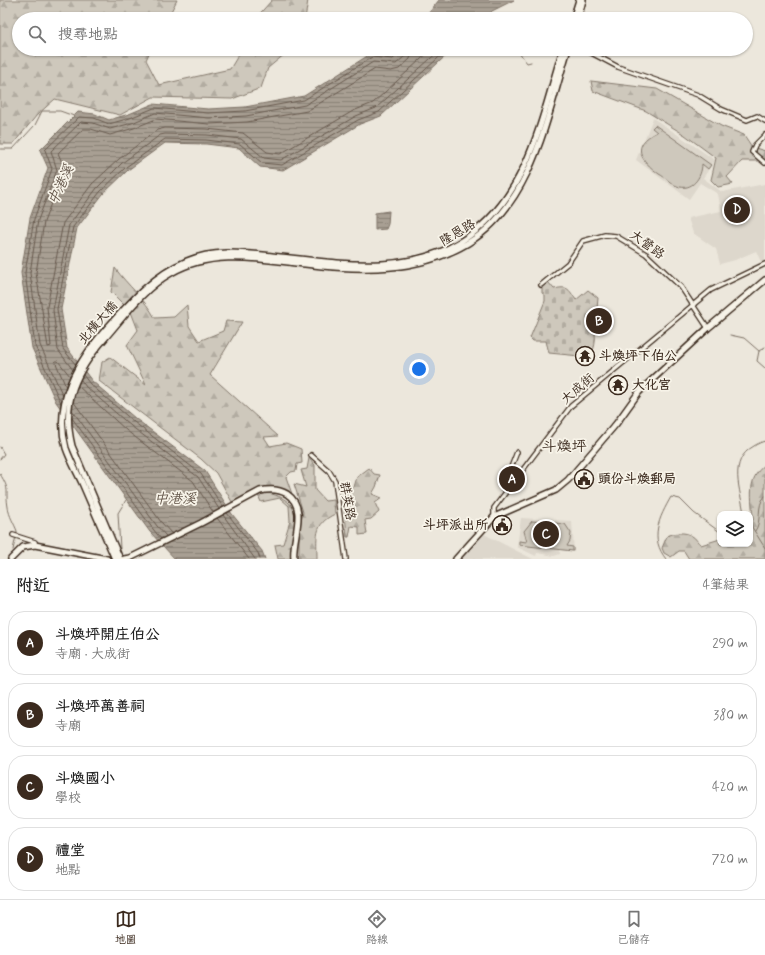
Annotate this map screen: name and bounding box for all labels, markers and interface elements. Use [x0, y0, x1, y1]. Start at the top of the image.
search box [12, 12, 753, 56]
icon: search [26, 23, 48, 45]
text: 搜尋地點 [58, 25, 118, 45]
water label: 中港溪 [44, 161, 78, 208]
pin: D [724, 195, 750, 225]
street label: 隆恩路 [437, 216, 479, 250]
street label: 大營路 [626, 227, 668, 263]
street label: 北橫大橋 [75, 298, 121, 348]
pin: B [586, 306, 612, 336]
temple icon: 斗煥坪下伯公 [574, 345, 596, 367]
place label: 斗煥坪下伯公 [599, 348, 677, 365]
your location [409, 359, 429, 379]
street label: 大成街 [558, 370, 598, 408]
temple icon: 大化宮 [607, 374, 629, 396]
place label: 大化宮 [632, 377, 671, 394]
district label: 斗煥坪 [541, 437, 587, 457]
pin: A [499, 464, 525, 494]
public building icon: 頭份斗煥郵局 [573, 468, 595, 490]
place label: 頭份斗煥郵局 [598, 471, 676, 488]
street label: 群英路 [335, 480, 359, 522]
water label: 中港溪 [154, 490, 197, 508]
map controls [717, 511, 753, 547]
button: layers [717, 511, 753, 547]
public building icon: 斗坪派出所 [491, 514, 513, 536]
place label: 斗坪派出所 [423, 517, 488, 534]
pin: C [533, 519, 559, 549]
text: 附近 [16, 575, 50, 597]
text: 4筆結果 [702, 577, 749, 594]
text: 斗煥坪開庄伯公 [55, 625, 160, 645]
text: A [26, 635, 34, 652]
text: 290 m [712, 635, 748, 652]
text: 寺廟 · 大成街 [55, 646, 130, 663]
text: 斗煥坪萬善祠 [55, 697, 145, 717]
text: B [26, 707, 34, 724]
text: 380 m [713, 707, 748, 724]
text: 寺廟 [55, 718, 81, 735]
text: 斗煥國小 [55, 769, 115, 789]
text: C [25, 779, 35, 796]
text: 420 m [712, 779, 748, 796]
text: 學校 [55, 790, 81, 807]
text: 禮堂 [55, 841, 85, 861]
text: D [26, 851, 34, 868]
text: 720 m [712, 851, 748, 868]
text: 地點 [55, 862, 81, 879]
tab: 地圖 [115, 908, 137, 947]
tab: 路線 [366, 908, 388, 947]
tab: 已儲存 [617, 908, 650, 947]

